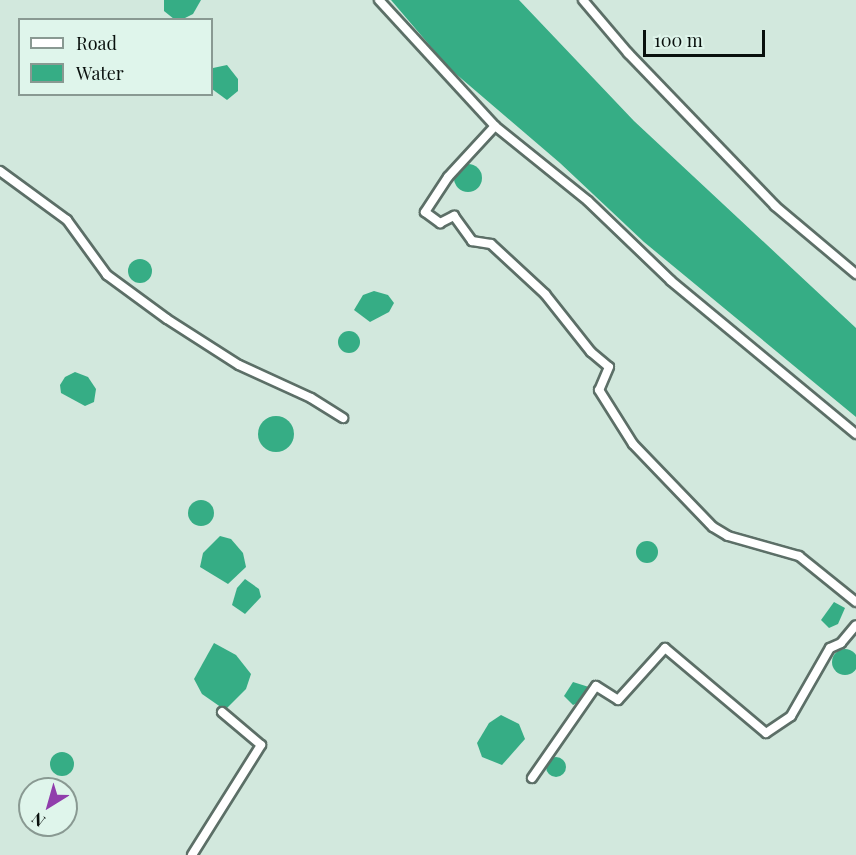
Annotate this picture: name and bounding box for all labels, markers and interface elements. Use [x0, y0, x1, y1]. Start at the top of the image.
legend [18, 18, 213, 96]
scale bar [646, 18, 768, 56]
text: 100 m [654, 28, 703, 52]
text: Road [76, 31, 117, 55]
text: Water [76, 61, 124, 85]
north arrow [18, 777, 78, 837]
text: N [27, 808, 49, 832]

